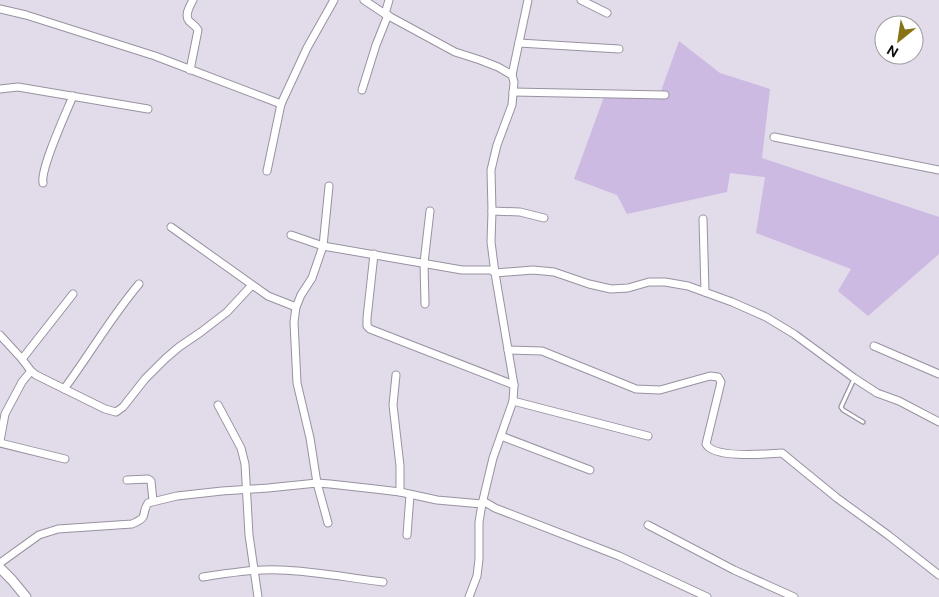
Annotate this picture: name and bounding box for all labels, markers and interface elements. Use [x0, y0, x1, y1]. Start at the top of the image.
north arrow [874, 15, 924, 65]
text: N [884, 41, 901, 62]

